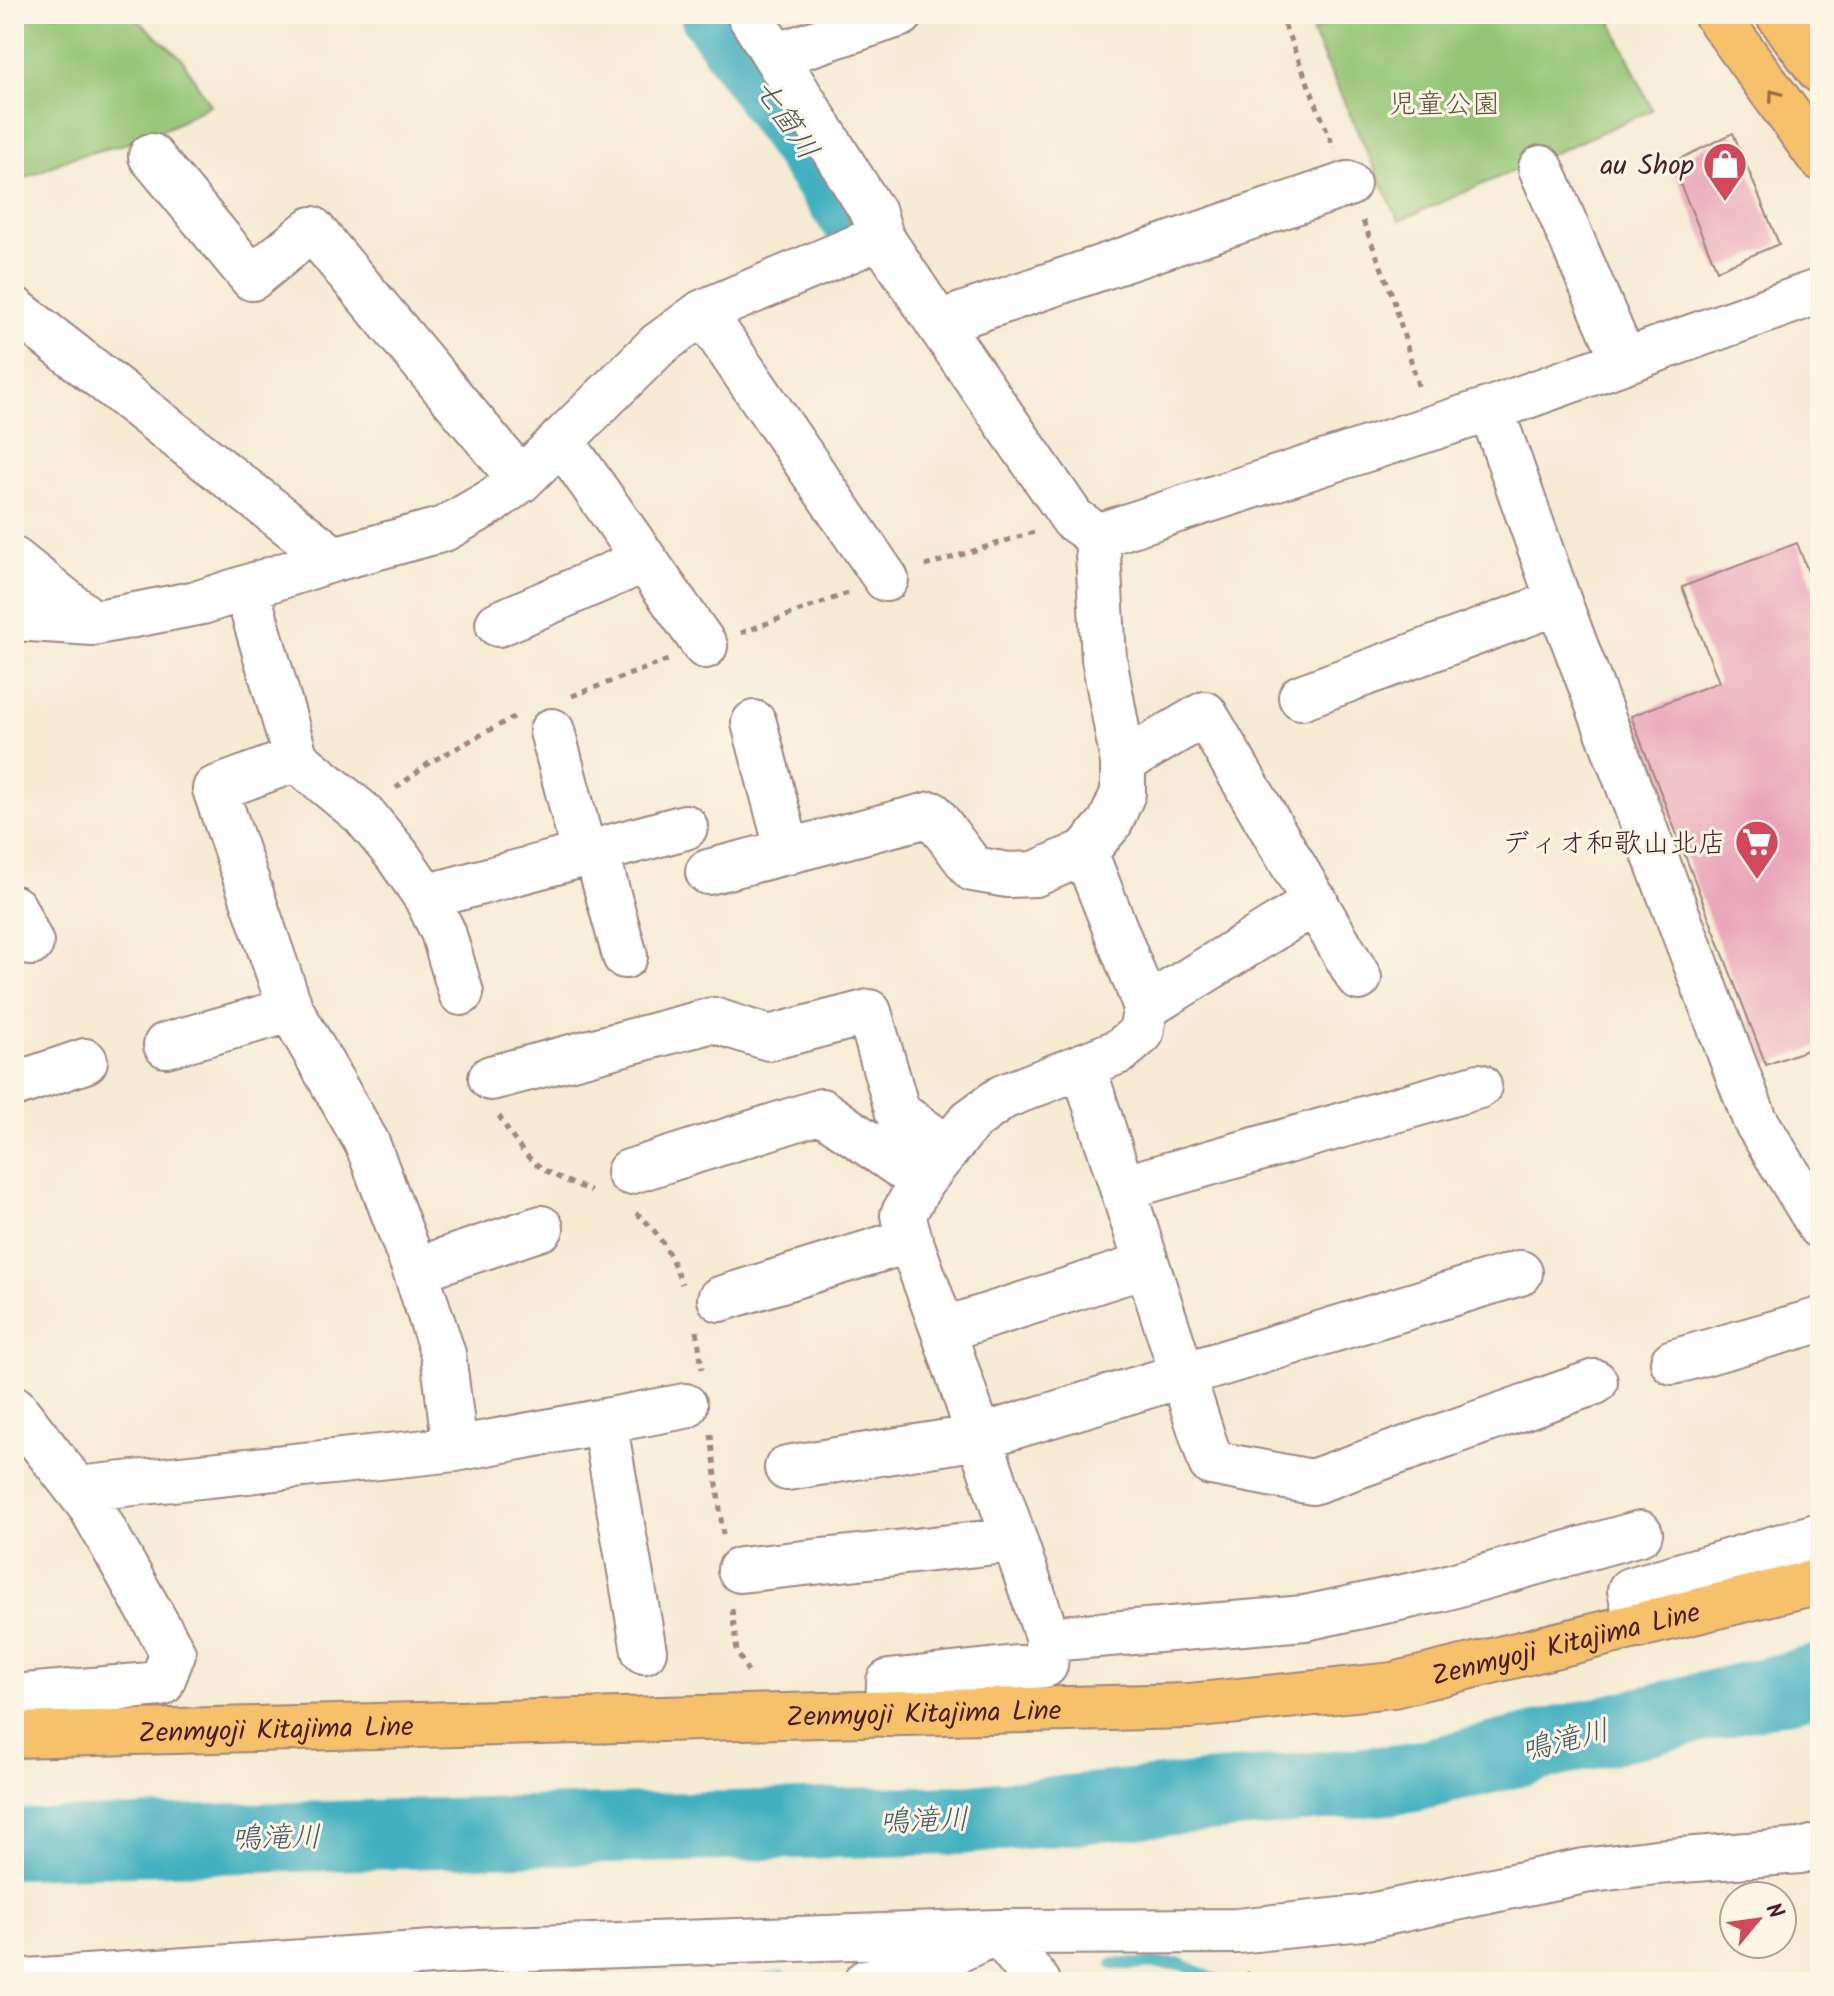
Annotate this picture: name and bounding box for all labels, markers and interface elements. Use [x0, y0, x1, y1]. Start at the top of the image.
water label: 七箇川 [740, 69, 830, 171]
park label: 児童公園 [1388, 83, 1500, 128]
one-way arrow [1769, 89, 1784, 103]
shop icon: au Shop [1701, 140, 1749, 203]
place label: au Shop [1600, 144, 1694, 189]
supermarket icon: ディオ和歌山北店 [1733, 818, 1781, 881]
place label: ディオ和歌山北店 [1502, 822, 1726, 867]
street label: Zenmyoji Kitajima Line [1427, 1591, 1706, 1700]
street label: Zenmyoji Kitajima Line [786, 1689, 1062, 1741]
street label: Zenmyoji Kitajima Line [138, 1705, 415, 1757]
water label: 鳴滝川 [1516, 1708, 1615, 1776]
water label: 鳴滝川 [878, 1796, 970, 1848]
water label: 鳴滝川 [231, 1814, 321, 1864]
north arrow [1718, 1880, 1798, 1960]
text: N [1755, 1897, 1792, 1926]

